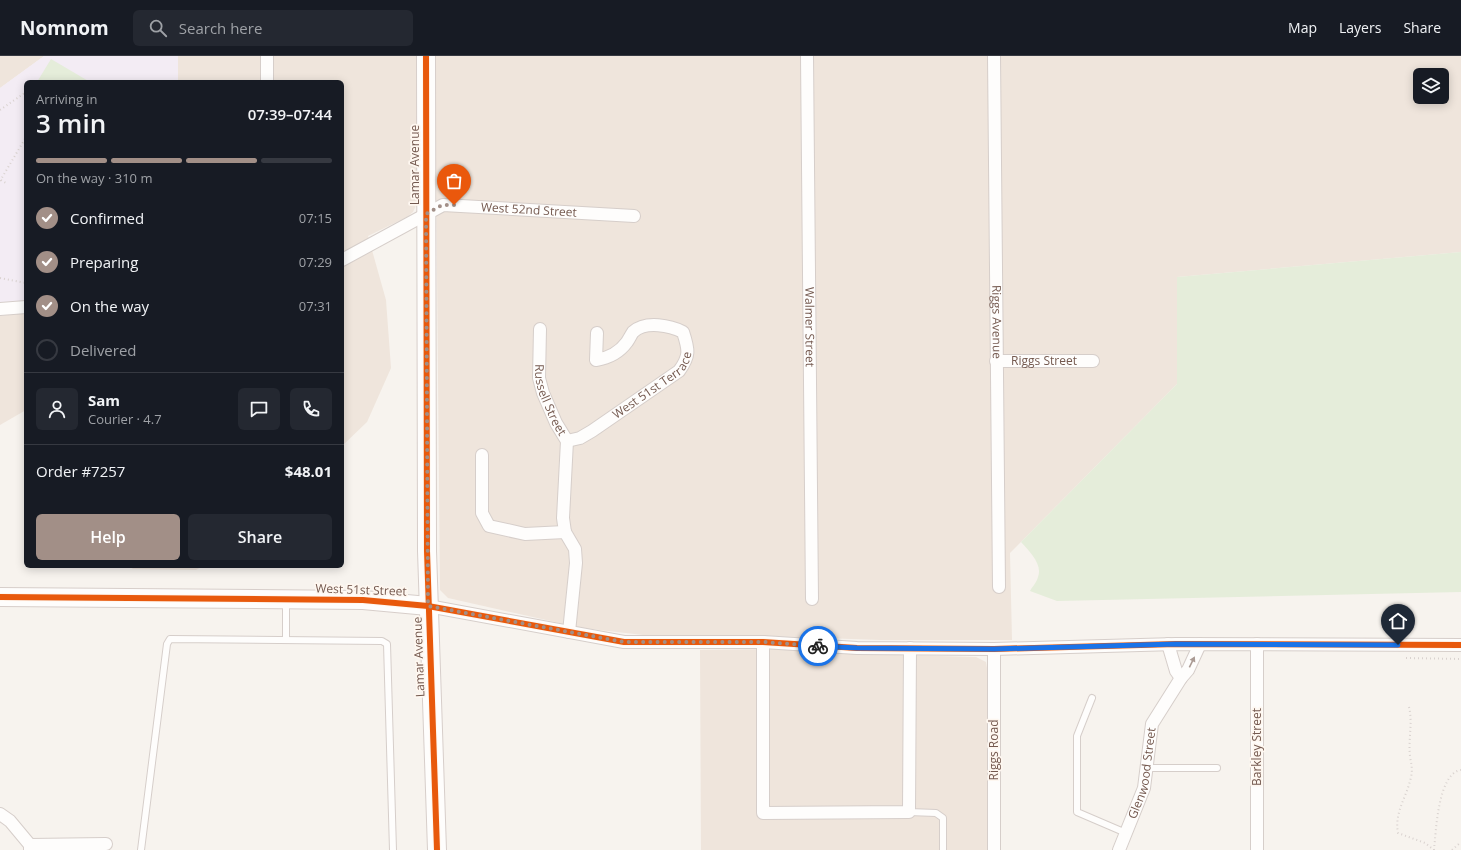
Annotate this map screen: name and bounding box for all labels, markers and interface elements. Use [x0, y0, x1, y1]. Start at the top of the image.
search box [133, 10, 413, 46]
text: Nomnom [20, 15, 109, 41]
icon: search [147, 17, 169, 39]
text: Search here [179, 18, 262, 38]
text: Map [1288, 18, 1317, 37]
text: Layers [1339, 18, 1381, 37]
text: Share [1403, 18, 1441, 37]
map controls [1413, 68, 1449, 104]
button: layers [1413, 68, 1449, 104]
text: Arriving in [36, 90, 98, 108]
text: 07:39–07:44 [248, 104, 332, 124]
text: 3 min [36, 105, 106, 141]
street label: Lamar Avenue [406, 124, 423, 205]
pin [437, 164, 471, 205]
text: On the way · 310 m [36, 169, 152, 187]
icon: bag [443, 170, 465, 192]
street label: West 52nd Street [480, 198, 577, 221]
icon: check [36, 207, 58, 229]
text: Confirmed [70, 208, 144, 228]
text: 07:15 [299, 209, 332, 227]
icon: check [36, 251, 58, 273]
text: Preparing [70, 252, 138, 272]
text: 07:29 [299, 253, 332, 271]
street label: Riggs Avenue [988, 285, 1006, 359]
street label: Walmer Street [801, 287, 819, 367]
icon: check [36, 295, 58, 317]
text: On the way [70, 296, 149, 316]
text: 07:31 [299, 297, 332, 315]
text: Delivered [70, 340, 137, 360]
street label: West 51st Terrace [609, 350, 696, 422]
street label: Riggs Street [1011, 352, 1077, 369]
street label: Russell Street [531, 364, 571, 439]
button: person [36, 388, 78, 430]
button: chat [238, 388, 280, 430]
button: phone [290, 388, 332, 430]
text: Sam [88, 390, 120, 410]
text: Courier · 4.7 [88, 410, 162, 428]
text: Order #7257 [36, 461, 125, 481]
text: $48.01 [285, 461, 332, 481]
button: Help [36, 514, 180, 560]
button: Share [188, 514, 332, 560]
street label: West 51st Street [315, 579, 407, 600]
pin [1381, 604, 1415, 645]
icon: home [1387, 610, 1409, 632]
street label: Lamar Avenue [409, 616, 428, 698]
courier [798, 626, 838, 666]
icon: bike [807, 635, 829, 657]
one-way arrow [1189, 656, 1195, 668]
street label: Barkley Street [1248, 708, 1265, 786]
street label: Riggs Road [985, 720, 1002, 780]
street label: Glenwood Street [1123, 726, 1160, 821]

